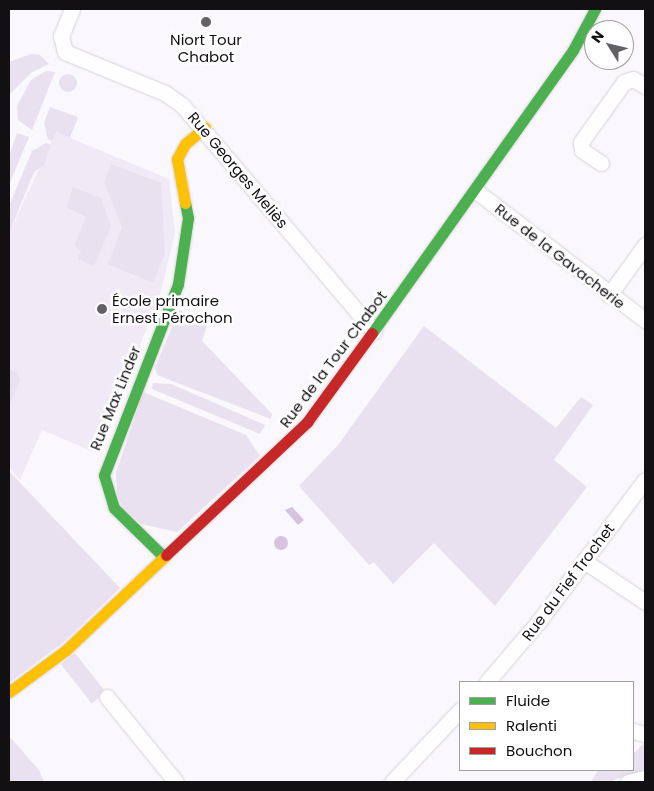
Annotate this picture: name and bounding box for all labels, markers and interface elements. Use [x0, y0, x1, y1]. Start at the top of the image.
marker: Niort Tour Chabot [200, 16, 212, 28]
north arrow [584, 20, 634, 70]
text: N [586, 27, 609, 47]
place label: Niort Tour Chabot [170, 30, 242, 65]
street label: Rue Georges Meliès [184, 108, 292, 232]
street label: Rue de la Gavacherie [491, 200, 629, 312]
street label: Rue de la Tour Chabot [276, 287, 390, 431]
place label: École primaire Ernest Pérochon [112, 291, 233, 326]
marker: École primaire Ernest Pérochon [96, 303, 108, 315]
street label: Rue Max Linder [86, 343, 144, 453]
street label: Rue du Fief Trochet [518, 520, 618, 644]
legend [459, 681, 634, 771]
text: Fluide [506, 690, 550, 711]
text: Ralenti [506, 715, 557, 736]
text: Bouchon [506, 740, 572, 761]

